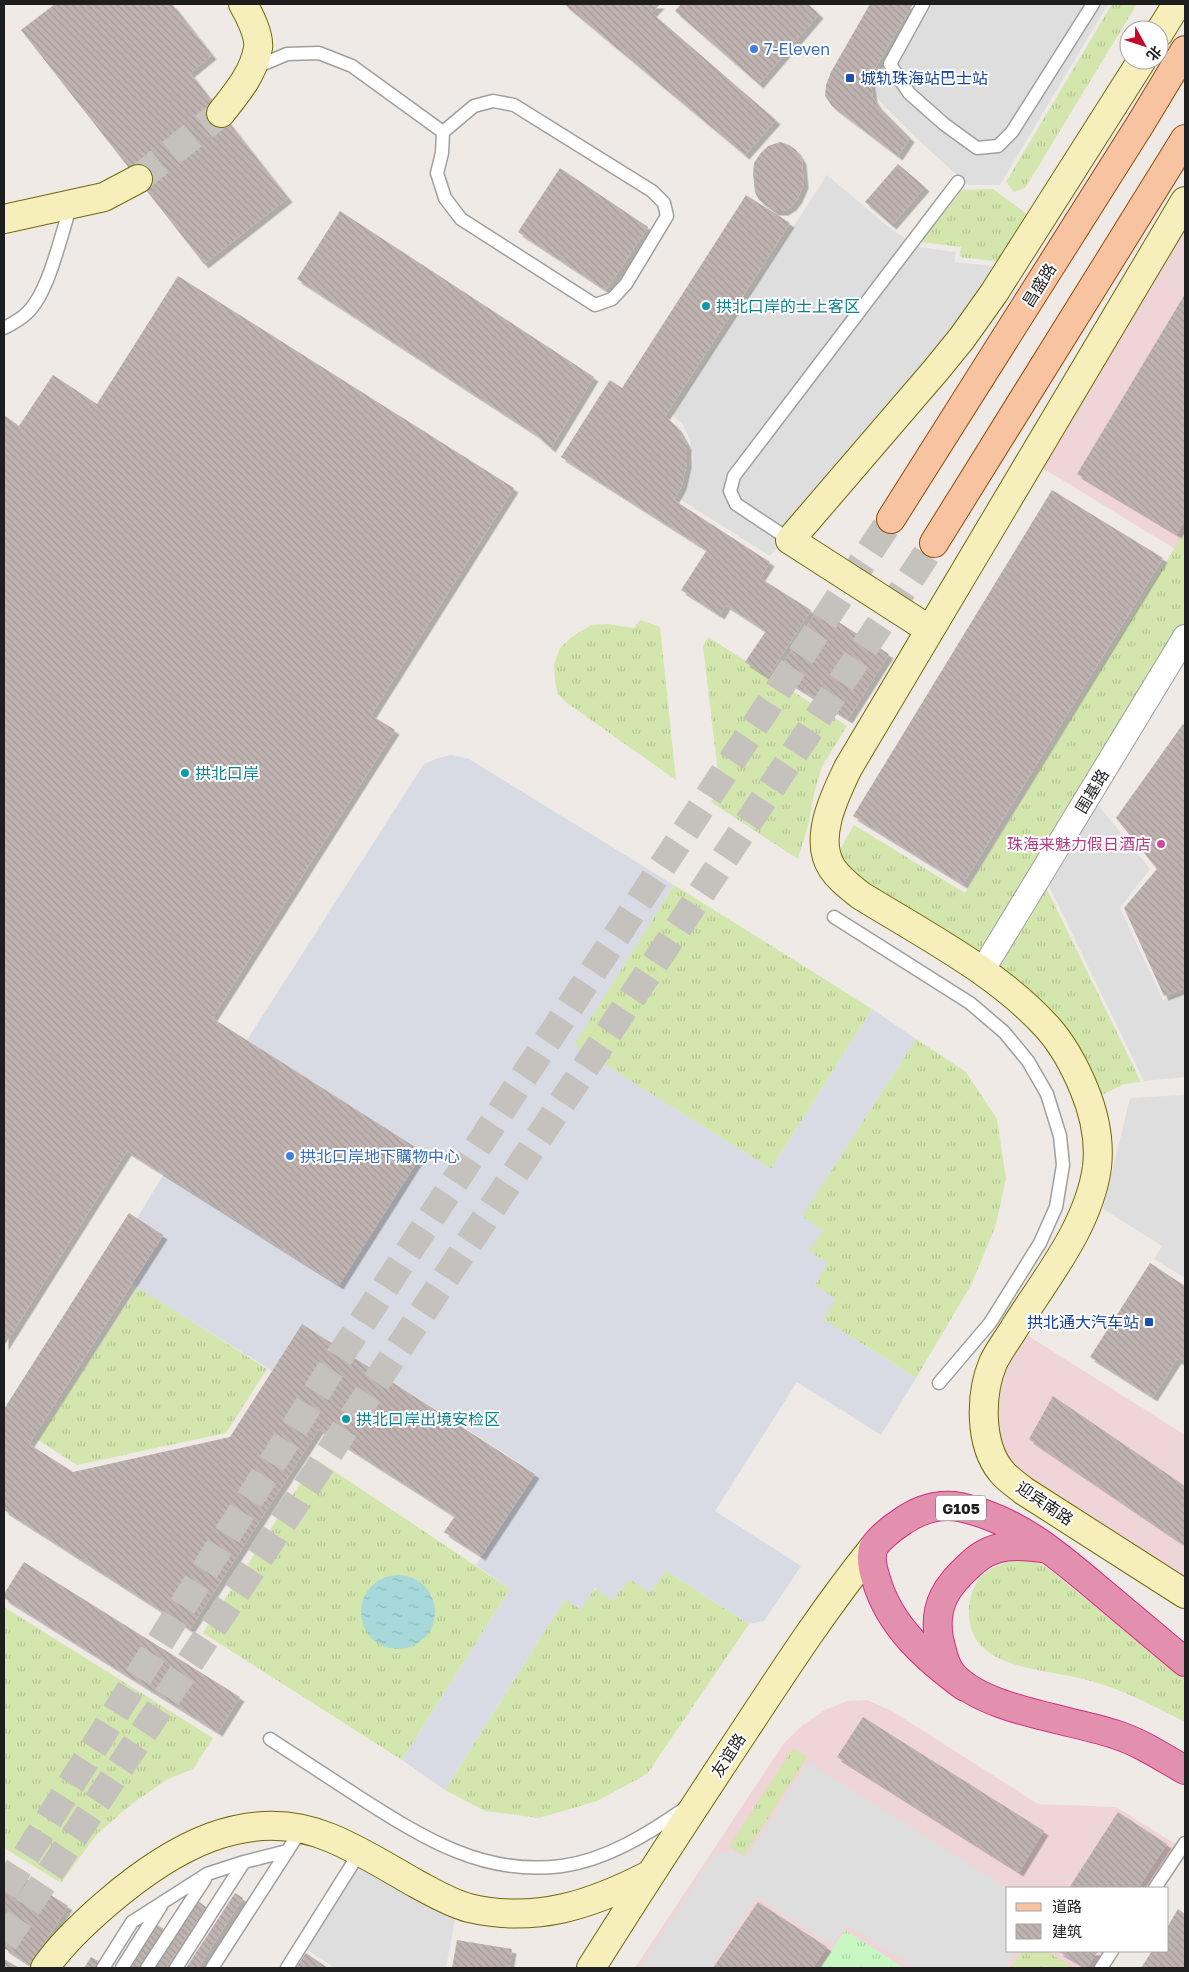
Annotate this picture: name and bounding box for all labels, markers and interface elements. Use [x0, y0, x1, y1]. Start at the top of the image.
north arrow [1119, 20, 1169, 70]
place label: 7-Eleven [764, 39, 830, 59]
marker: 7-Eleven [748, 43, 760, 55]
text: 北 [1143, 43, 1165, 65]
place label: 城轨珠海站巴士站 [860, 68, 988, 88]
marker: 城轨珠海站巴士站 [844, 72, 856, 84]
street label: 昌盛路 [1018, 259, 1060, 311]
place label: 拱北口岸的士上客区 [716, 296, 860, 316]
marker: 拱北口岸的士上客区 [700, 300, 712, 312]
place label: 拱北口岸 [195, 763, 259, 783]
street label: 围基路 [1071, 765, 1113, 817]
marker: 拱北口岸 [179, 767, 191, 779]
place label: 珠海来魅力假日酒店 [1007, 834, 1151, 854]
marker: 珠海来魅力假日酒店 [1155, 838, 1167, 850]
place label: 拱北口岸地下購物中心 [300, 1146, 460, 1166]
marker: 拱北口岸地下購物中心 [284, 1150, 296, 1162]
place label: 拱北通大汽车站 [1027, 1312, 1139, 1332]
marker: 拱北通大汽车站 [1143, 1316, 1155, 1328]
place label: 拱北口岸出境安检区 [356, 1409, 500, 1429]
marker: 拱北口岸出境安检区 [340, 1413, 352, 1425]
street label: 迎宾南路 [1013, 1477, 1077, 1529]
road number: G105 [936, 1496, 986, 1520]
street label: 友谊路 [707, 1729, 749, 1781]
legend [1006, 1887, 1169, 1952]
text: 道路 [1052, 1897, 1082, 1915]
text: 建筑 [1052, 1922, 1082, 1940]

